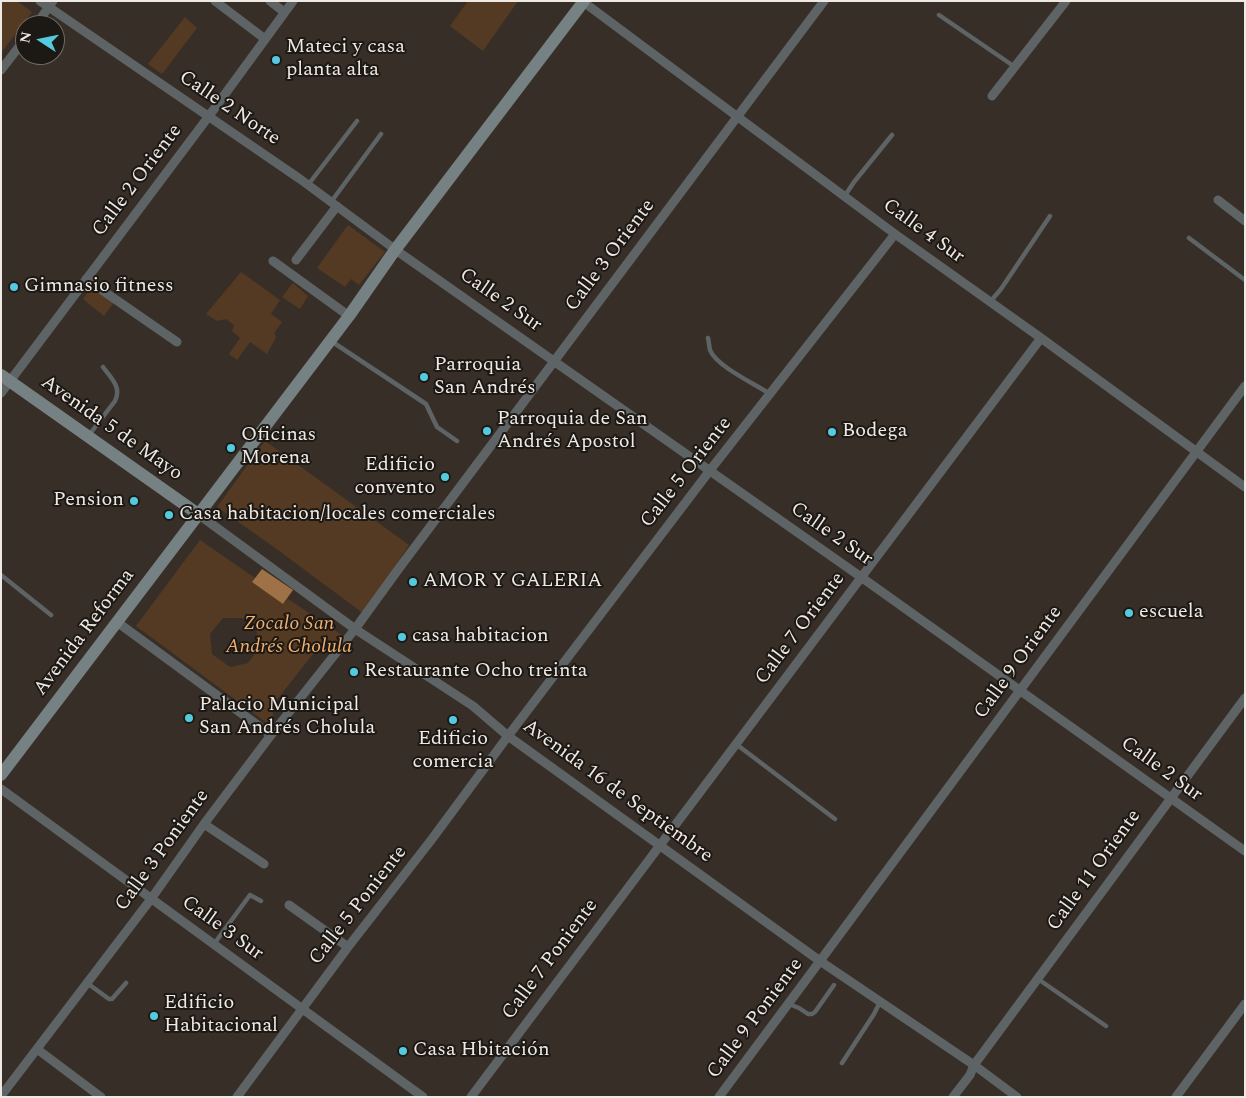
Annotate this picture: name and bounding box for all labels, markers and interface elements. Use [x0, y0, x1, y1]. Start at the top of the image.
north arrow [15, 15, 65, 65]
text: N [14, 30, 37, 45]
place label: Mateci y casa planta alta [286, 36, 405, 83]
marker: Mateci y casa planta alta [270, 54, 282, 66]
street label: Calle 2 Norte [174, 66, 284, 152]
street label: Calle 2 Oriente [88, 120, 188, 242]
street label: Calle 4 Sur [877, 194, 969, 270]
street label: Calle 3 Oriente [561, 195, 661, 317]
street label: Calle 2 Sur [454, 264, 546, 338]
place label: Gimnasio fitness [24, 275, 174, 299]
marker: Gimnasio fitness [8, 281, 20, 293]
place label: Parroquia San Andrés [434, 354, 536, 401]
street label: Avenida 5 de Mayo [36, 371, 186, 487]
marker: Parroquia San Andrés [418, 371, 430, 383]
place label: Parroquia de San Andrés Apostol [497, 408, 648, 455]
street label: Calle 5 Oriente [636, 413, 738, 533]
place label: Bodega [842, 420, 908, 444]
place label: Oficinas Morena [241, 424, 316, 471]
marker: Parroquia de San Andrés Apostol [481, 425, 493, 437]
marker: Bodega [826, 426, 838, 438]
marker: Oficinas Morena [225, 442, 237, 454]
place label: Edificio convento [354, 454, 435, 501]
marker: Edificio convento [439, 471, 451, 483]
place label: Pension [53, 489, 124, 513]
marker: Pension [128, 495, 140, 507]
street label: Calle 2 Sur [785, 498, 877, 572]
place label: Casa habitacion/locales comerciales [179, 503, 496, 527]
marker: Casa habitacion/locales comerciales [163, 509, 175, 521]
street label: Avenida Reforma [29, 565, 141, 701]
street label: Calle 7 Oriente [751, 568, 851, 690]
place label: AMOR Y GALERIA [423, 570, 602, 594]
marker: AMOR Y GALERIA [407, 576, 419, 588]
place label: escuela [1139, 601, 1203, 625]
street label: Calle 9 Oriente [970, 602, 1068, 724]
marker: escuela [1123, 607, 1135, 619]
park label: Zocalo San Andrés Cholula [226, 613, 352, 660]
place label: casa habitacion [412, 625, 549, 649]
marker: casa habitacion [396, 631, 408, 643]
place label: Restaurante Ocho treinta [364, 660, 588, 684]
marker: Restaurante Ocho treinta [348, 666, 360, 678]
place label: Palacio Municipal San Andrés Cholula [199, 694, 375, 741]
marker: Palacio Municipal San Andrés Cholula [183, 712, 195, 724]
marker: Edificio comercia [447, 714, 459, 726]
street label: Avenida 16 de Septiembre [517, 715, 717, 869]
place label: Edificio comercia [413, 728, 493, 775]
street label: Calle 2 Sur [1115, 732, 1207, 808]
street label: Calle 3 Poniente [111, 785, 215, 917]
street label: Calle 11 Oriente [1043, 806, 1147, 936]
street label: Calle 5 Poniente [305, 842, 413, 970]
street label: Calle 3 Sur [176, 891, 268, 967]
street label: Calle 7 Poniente [498, 895, 604, 1025]
street label: Calle 9 Poniente [703, 954, 809, 1084]
place label: Edificio Habitacional [164, 992, 278, 1039]
marker: Edificio Habitacional [148, 1010, 160, 1022]
place label: Casa Hbitación [413, 1039, 550, 1063]
marker: Casa Hbitación [397, 1045, 409, 1057]

